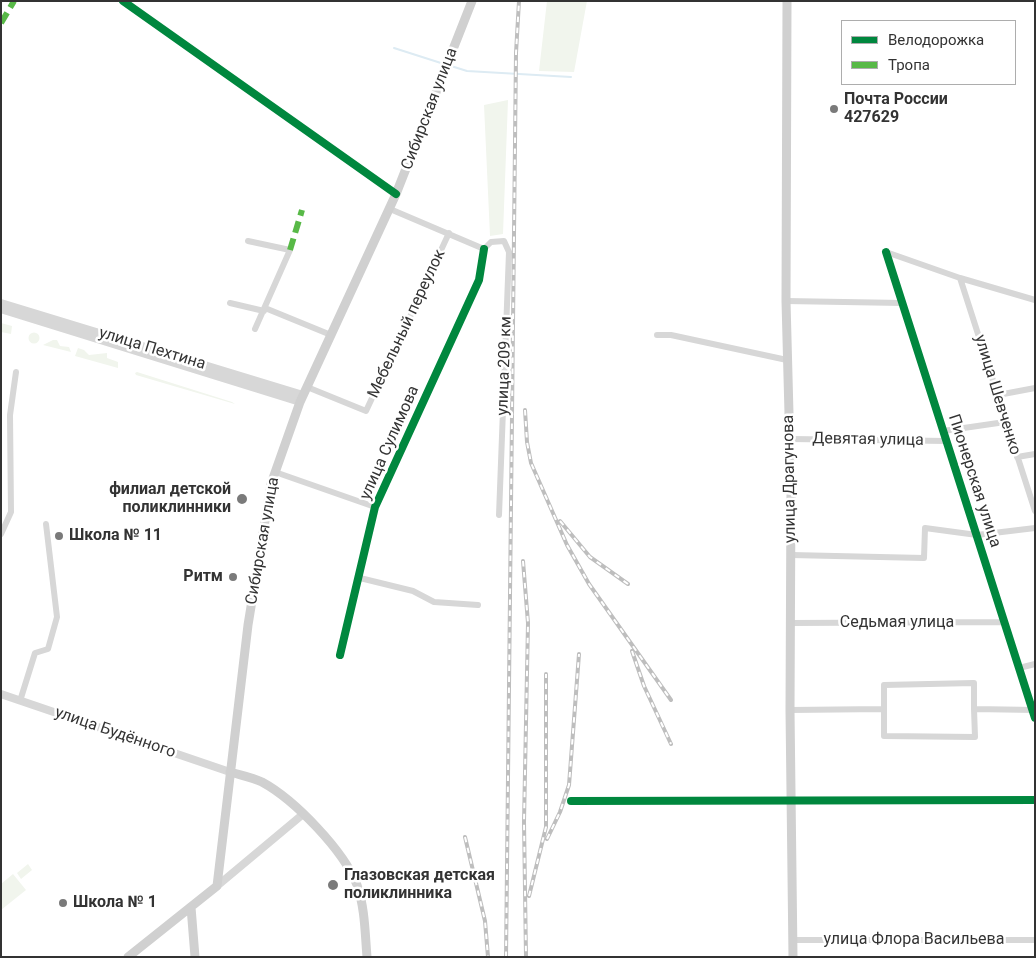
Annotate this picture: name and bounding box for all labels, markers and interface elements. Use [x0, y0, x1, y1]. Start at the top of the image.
legend [841, 20, 1016, 85]
text: Велодорожка [888, 31, 984, 49]
street label: Сибирская улица [398, 45, 462, 173]
text: Тропа [888, 56, 930, 74]
place label: Почта России 427629 [844, 90, 948, 128]
marker: Почта России 427629 [828, 103, 840, 115]
street label: Мебельный переулок [364, 247, 450, 401]
street label: улица 209 км [494, 316, 516, 416]
street label: улица Пехтина [96, 324, 208, 374]
street label: улица Шевченко [970, 333, 1024, 457]
street label: улица Сулимова [356, 383, 424, 503]
street label: Пионерская улица [943, 412, 1005, 550]
street label: улица Драгунова [779, 415, 801, 543]
street label: Девятая улица [812, 429, 924, 451]
street label: Сибирская улица [242, 476, 284, 606]
place label: филиал детской поликлинники [109, 480, 231, 518]
marker: филиал детской поликлинники [235, 492, 249, 506]
place label: Школа № 11 [69, 526, 162, 546]
marker: Школа № 11 [53, 530, 65, 542]
place label: Ритм [183, 567, 223, 587]
marker: Ритм [227, 571, 239, 583]
street label: Седьмая улица [840, 613, 954, 633]
street label: улица Будённого [52, 703, 178, 763]
place label: Глазовская детская поликлинника [344, 866, 495, 904]
marker: Глазовская детская поликлинника [326, 878, 340, 892]
place label: Школа № 1 [73, 893, 157, 913]
marker: Школа № 1 [57, 897, 69, 909]
street label: улица Флора Васильева [824, 930, 1004, 950]

